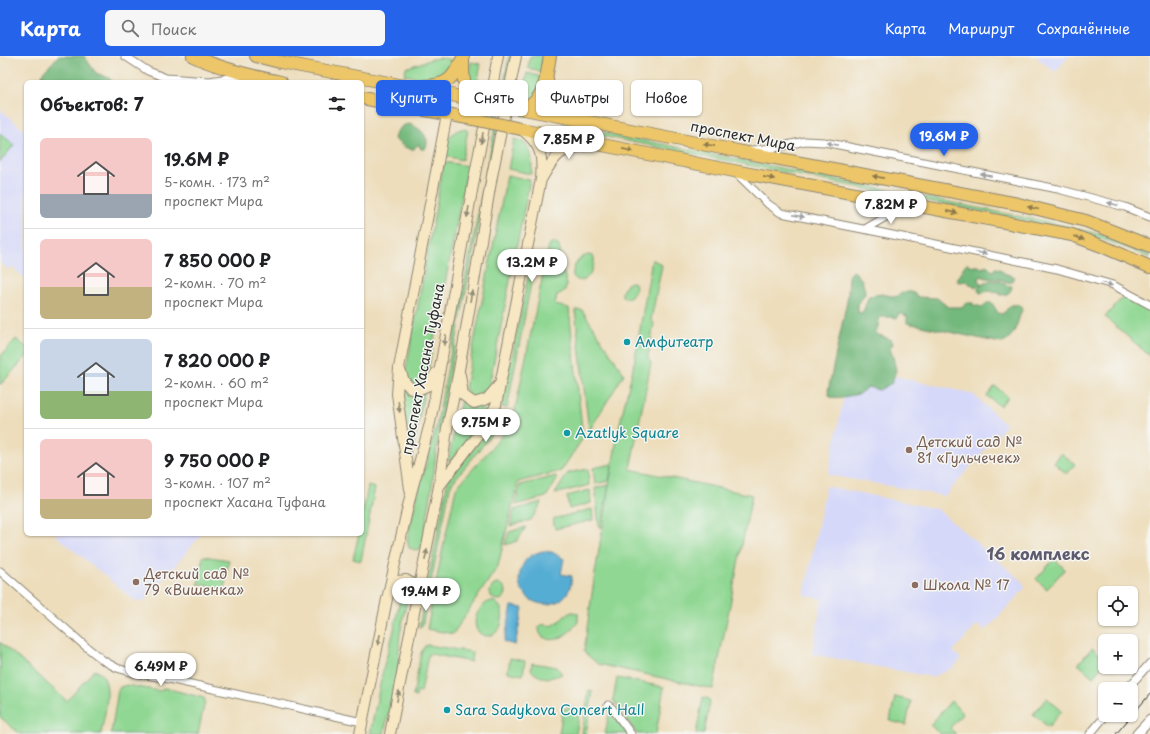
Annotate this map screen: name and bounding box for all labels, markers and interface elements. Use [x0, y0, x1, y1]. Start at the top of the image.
search box [105, 10, 385, 46]
text: Карта [20, 14, 81, 42]
icon: search [119, 17, 141, 39]
text: Поиск [151, 17, 196, 40]
text: Карта [885, 18, 926, 39]
text: Маршрут [948, 18, 1014, 39]
text: Сохранённые [1036, 18, 1130, 39]
chip: Купить [376, 80, 451, 116]
chip: Снять [459, 80, 528, 116]
chip: Фильтры [536, 80, 623, 116]
chip: Новое [631, 80, 702, 116]
text: Объектов: 7 [40, 91, 143, 117]
icon: filters [326, 93, 348, 115]
street label: проспект Мира [689, 115, 798, 156]
pin: 19.6M ₽ [907, 123, 981, 157]
pin: 7.85M ₽ [532, 126, 606, 160]
text: 19.6M ₽ [919, 126, 969, 145]
text: 7.85M ₽ [543, 129, 595, 148]
one-way arrow [478, 132, 484, 144]
one-way arrow [826, 140, 838, 146]
one-way arrow [703, 142, 715, 148]
text: 19.6M ₽ [164, 146, 229, 172]
one-way arrow [622, 147, 634, 153]
icon: home [72, 154, 120, 202]
text: 5-комн. · 173 m² [164, 172, 270, 191]
one-way arrow [980, 172, 993, 178]
one-way arrow [872, 174, 884, 180]
one-way arrow [763, 175, 775, 181]
text: проспект Мира [164, 191, 263, 210]
pin: 7.82M ₽ [854, 191, 928, 225]
text: 7.82M ₽ [865, 194, 917, 213]
one-way arrow [1107, 201, 1119, 207]
one-way arrow [1027, 204, 1040, 210]
one-way arrow [465, 206, 471, 218]
one-way arrow [946, 209, 958, 215]
one-way arrow [793, 214, 805, 220]
one-way arrow [1073, 235, 1085, 241]
text: 7 850 000 ₽ [164, 247, 271, 273]
pin: 13.2M ₽ [495, 249, 569, 283]
one-way arrow [975, 251, 987, 257]
text: 13.2M ₽ [506, 252, 558, 271]
icon: home [72, 255, 120, 303]
text: 2-комн. · 70 m² [164, 273, 267, 292]
street label: проспект Хасана Туфана [396, 281, 449, 456]
one-way arrow [1102, 281, 1114, 287]
one-way arrow [469, 290, 475, 302]
text: проспект Мира [164, 292, 263, 311]
place label: Амфитеатр [635, 331, 713, 352]
one-way arrow [442, 334, 448, 346]
marker: Амфитеатр [622, 337, 632, 347]
text: 7 820 000 ₽ [164, 347, 270, 373]
icon: home [72, 355, 120, 403]
text: 2-комн. · 60 m² [164, 373, 269, 392]
text: проспект Мира [164, 392, 263, 411]
one-way arrow [396, 401, 402, 413]
pin: 9.75M ₽ [449, 409, 523, 443]
text: 9.75M ₽ [461, 412, 511, 431]
place label: Azatlyk Square [575, 422, 679, 443]
marker: Azatlyk Square [562, 428, 572, 438]
place label: Детский сад № 81 «Гульчечек» [916, 431, 1022, 468]
marker: Детский сад № 81 «Гульчечек» [904, 445, 914, 455]
text: 9 750 000 ₽ [164, 447, 270, 473]
icon: home [72, 455, 120, 503]
text: 3-комн. · 107 m² [164, 473, 271, 492]
text: проспект Хасана Туфана [164, 492, 326, 511]
district label: 16 комплекс [986, 541, 1090, 565]
one-way arrow [423, 548, 429, 561]
place label: Детский сад № 79 «Вишенка» [143, 563, 249, 600]
place label: Школа № 17 [923, 574, 1010, 595]
marker: Детский сад № 79 «Вишенка» [131, 577, 141, 587]
pin: 19.4M ₽ [389, 578, 463, 612]
marker: Школа № 17 [910, 580, 920, 590]
text: 19.4M ₽ [401, 581, 451, 600]
map controls [1098, 586, 1138, 722]
button: locate [1098, 586, 1138, 626]
one-way arrow [375, 634, 381, 646]
button: + [1098, 634, 1138, 674]
pin: 6.49M ₽ [124, 653, 198, 687]
text: 6.49M ₽ [134, 656, 188, 675]
button: − [1098, 682, 1138, 722]
one-way arrow [395, 690, 401, 702]
place label: Sara Sadykova Concert Hall [455, 699, 645, 720]
marker: Sara Sadykova Concert Hall [442, 705, 452, 715]

